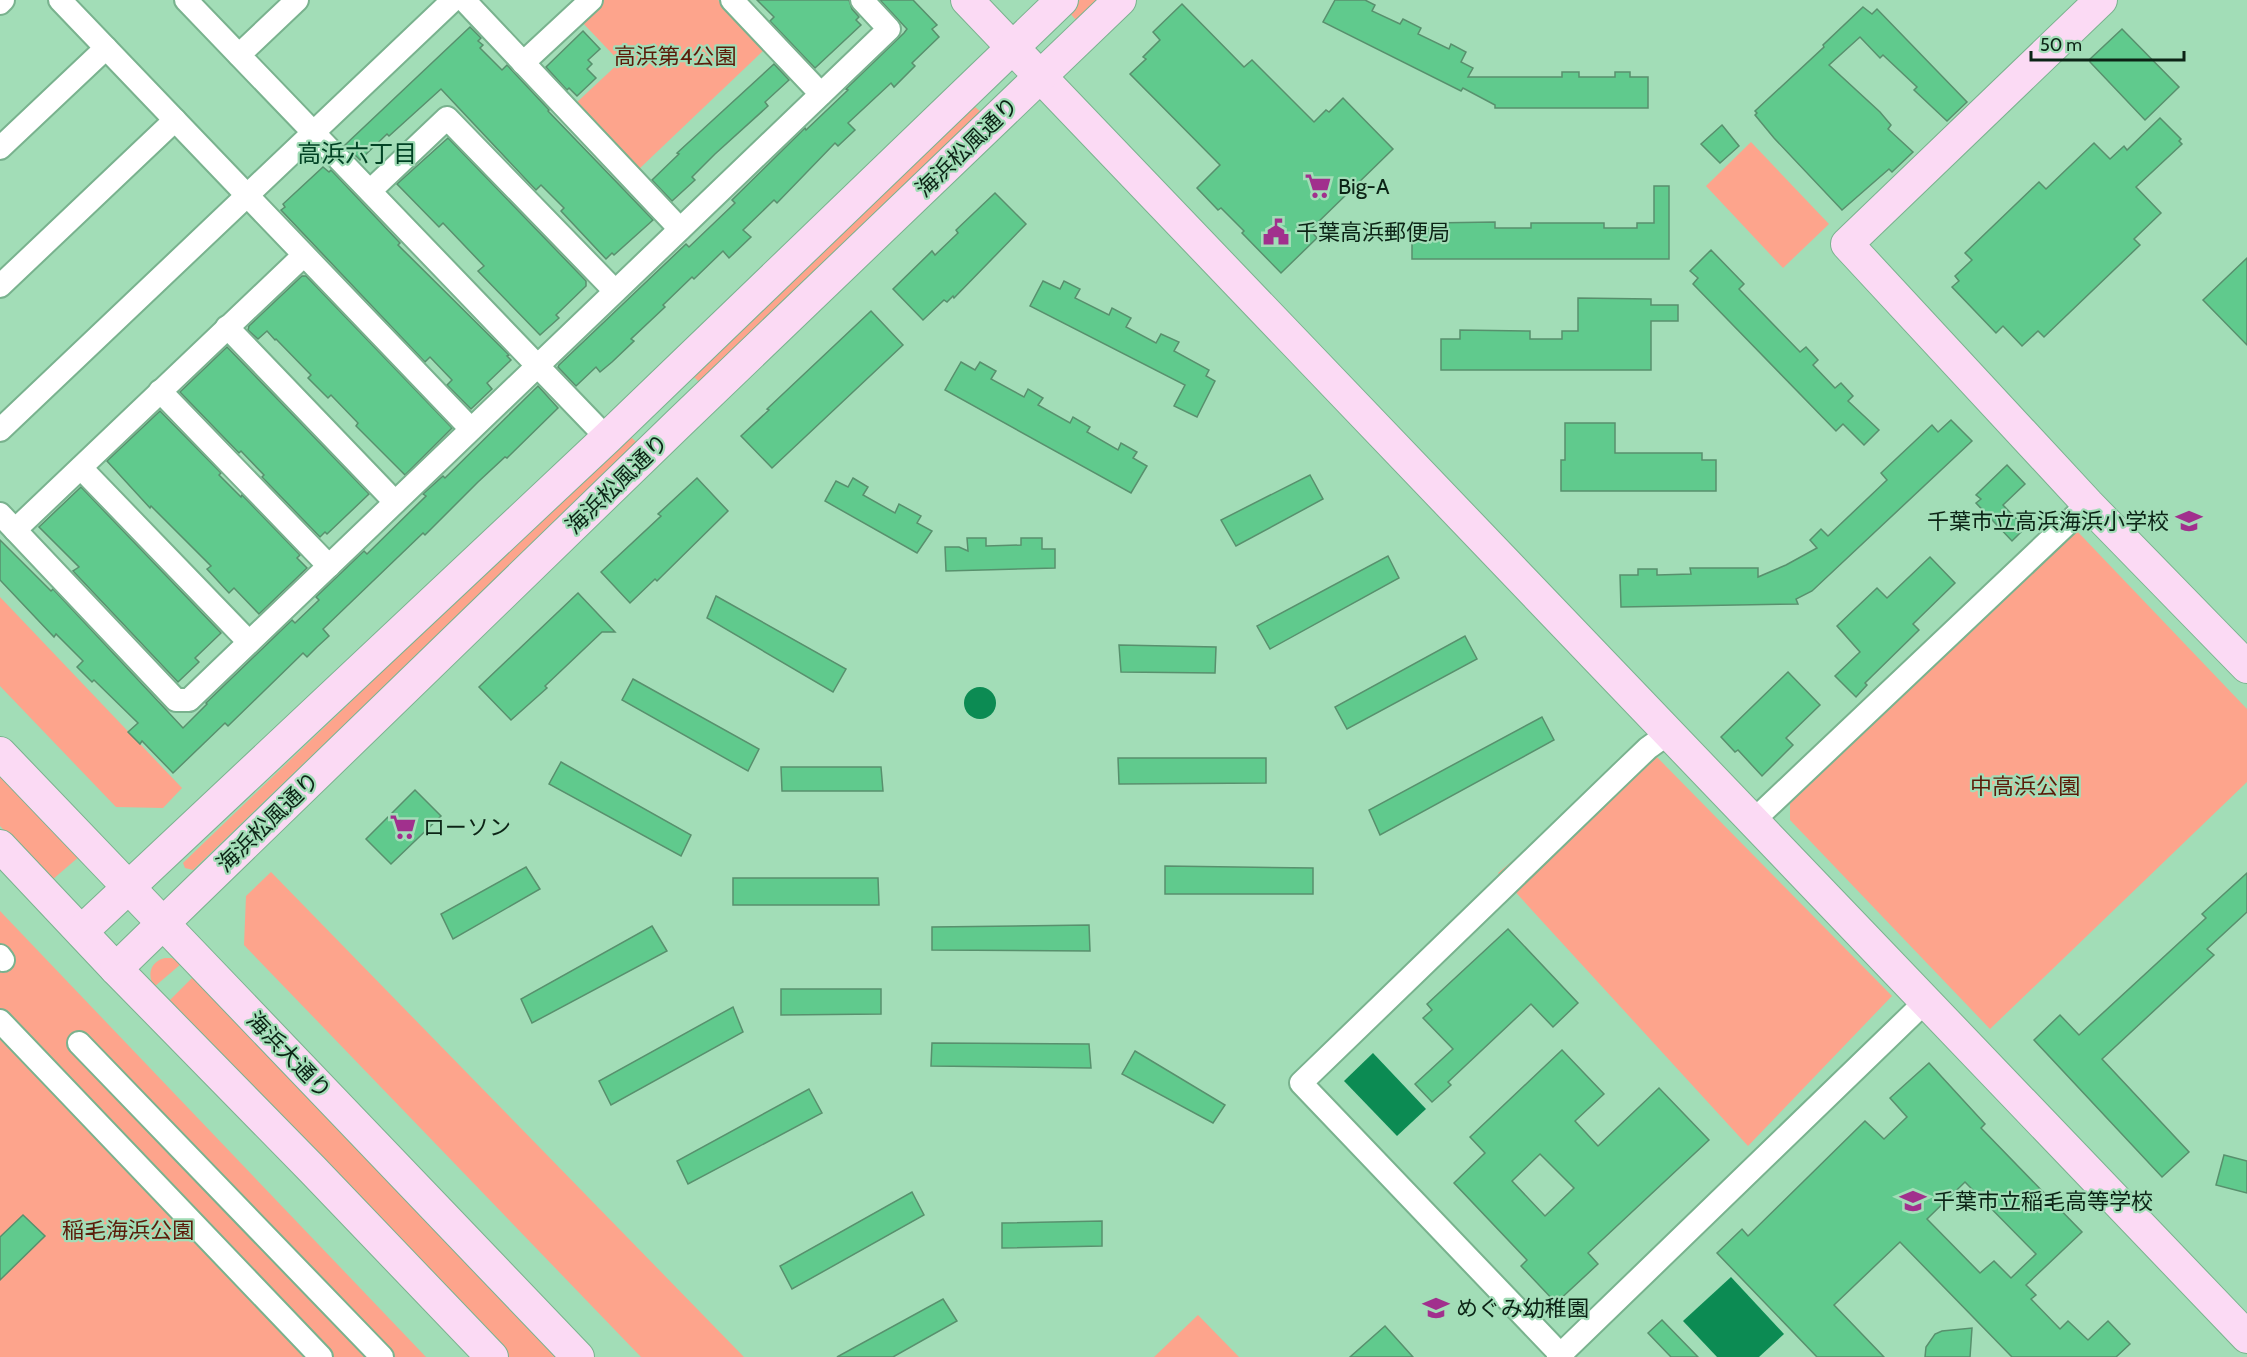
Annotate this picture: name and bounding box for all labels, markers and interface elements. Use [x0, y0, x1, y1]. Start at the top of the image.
scale bar [2031, 24, 2184, 62]
text: 50 m [2040, 34, 2082, 56]
park label: 高浜第4公園 [614, 43, 736, 70]
street label: 海浜松風通り [910, 91, 1024, 203]
district label: 高浜六丁目 [297, 139, 417, 168]
supermarket icon: Big-A [1303, 171, 1333, 201]
place label: Big-A [1338, 173, 1390, 200]
public building icon: 千葉高浜郵便局 [1261, 217, 1291, 247]
place label: 千葉高浜郵便局 [1296, 219, 1450, 246]
street label: 海浜松風通り [560, 428, 674, 540]
school or university icon: 千葉市立高浜海浜小学校 [2174, 506, 2204, 536]
place label: 千葉市立高浜海浜小学校 [1927, 508, 2169, 535]
street label: 海浜松風通り [211, 766, 325, 878]
park label: 中高浜公園 [1970, 773, 2080, 800]
supermarket icon: ローソン [388, 812, 418, 842]
place label: ローソン [423, 814, 511, 841]
street label: 海浜大通り [241, 1006, 337, 1104]
school or university icon: 千葉市立稲毛高等学校 [1898, 1186, 1928, 1216]
place label: 千葉市立稲毛高等学校 [1933, 1188, 2153, 1215]
park label: 稲毛海浜公園 [62, 1217, 194, 1244]
school or university icon: めぐみ幼稚園 [1421, 1293, 1451, 1323]
place label: めぐみ幼稚園 [1456, 1295, 1589, 1322]

